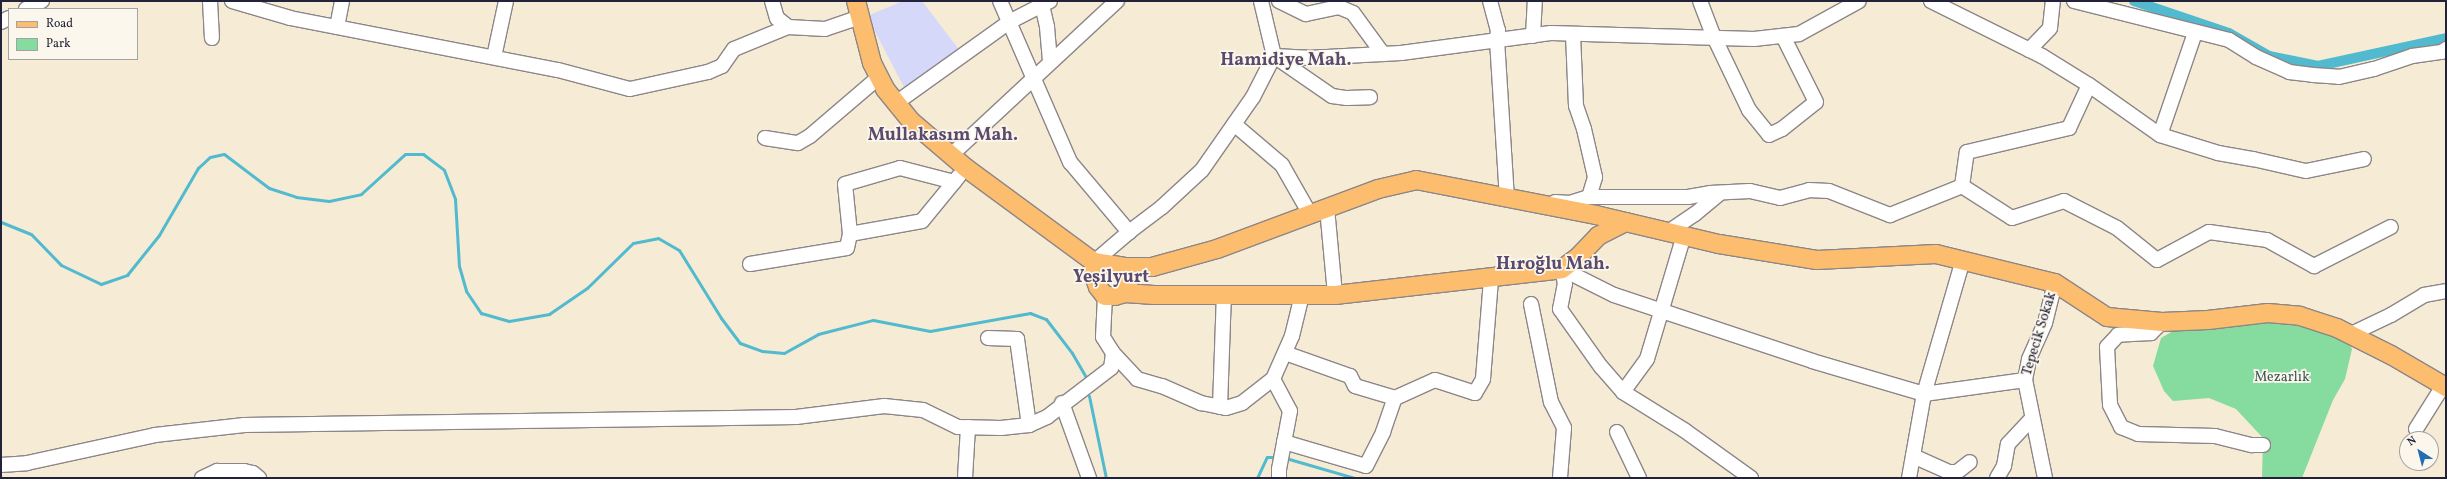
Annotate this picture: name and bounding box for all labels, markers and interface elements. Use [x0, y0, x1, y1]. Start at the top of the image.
legend [8, 8, 138, 60]
text: Road [46, 16, 73, 32]
text: Park [46, 36, 71, 52]
district label: Hamidiye Mah. [1220, 50, 1352, 72]
district label: Mullakasım Mah. [868, 125, 1018, 147]
district label: Hıroğlu Mah. [1496, 254, 1610, 276]
district label: Yeşilyurt [1073, 267, 1149, 289]
street label: Tepecik Sokak [2019, 290, 2061, 378]
park label: Mezarlık [2254, 370, 2310, 386]
north arrow [2399, 431, 2439, 471]
text: N [2405, 433, 2420, 450]

